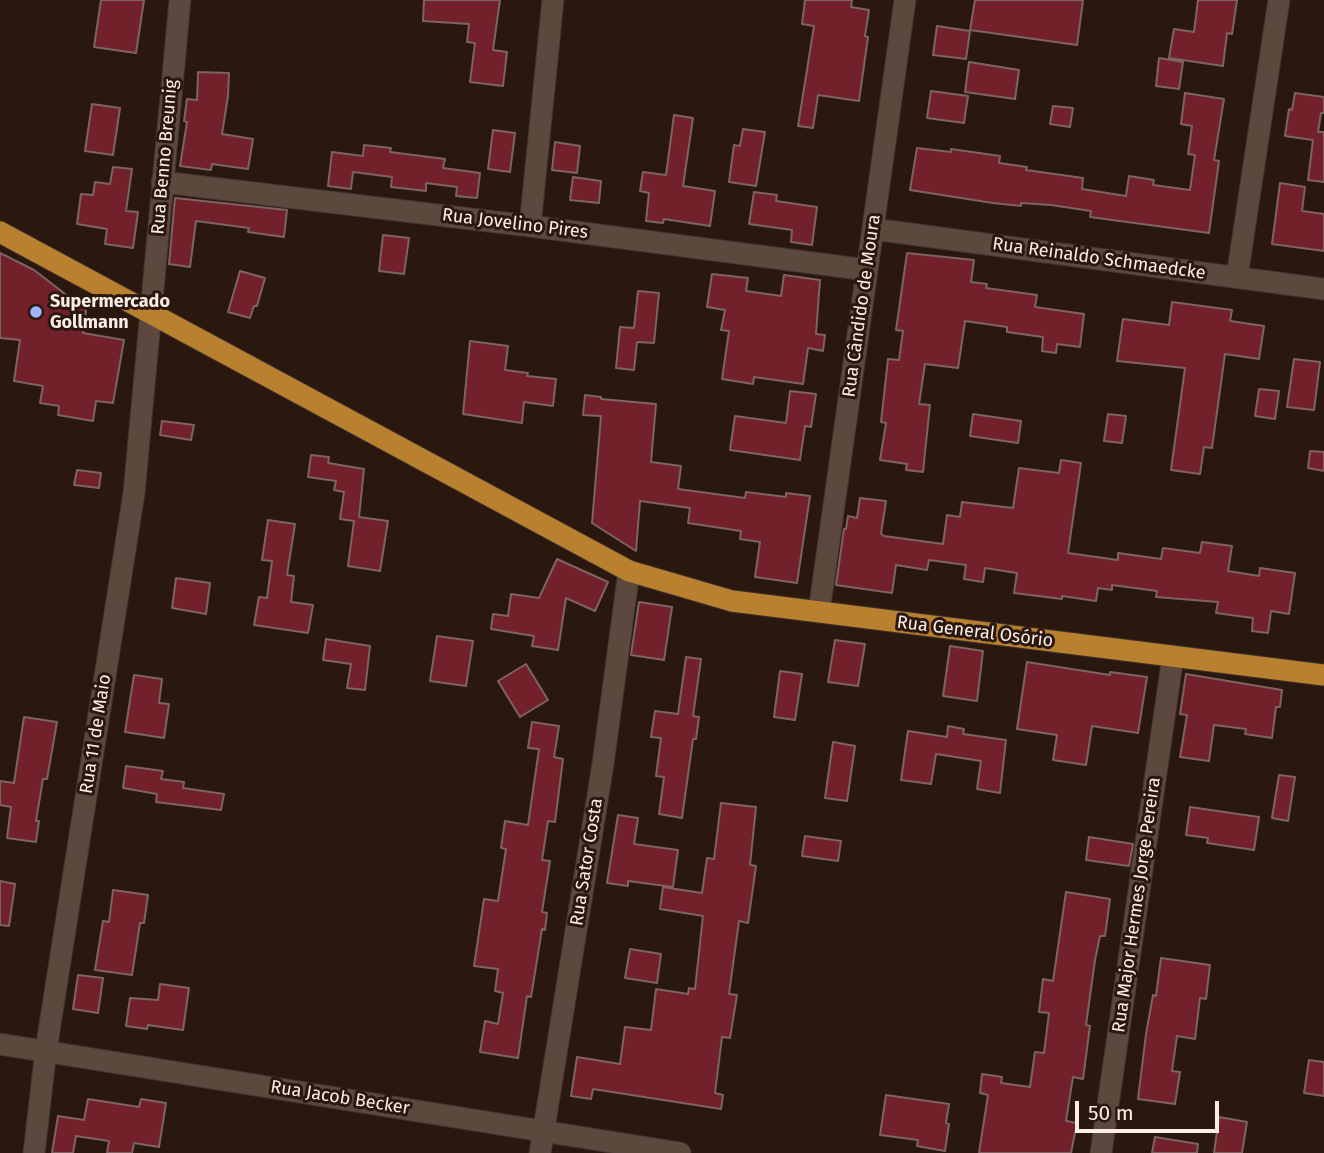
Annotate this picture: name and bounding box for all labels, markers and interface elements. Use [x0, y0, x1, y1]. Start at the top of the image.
street label: Rua Benno Breunig [147, 79, 183, 235]
street label: Rua Jovelino Pires [441, 204, 589, 244]
street label: Rua Cândido de Moura [838, 213, 886, 399]
street label: Rua Reinaldo Schmaedcke [991, 233, 1207, 285]
place label: Supermercado Gollmann [50, 291, 170, 334]
marker: Supermercado Gollmann [28, 304, 44, 320]
street label: Rua General Osório [896, 612, 1054, 652]
street label: Rua 11 de Maio [76, 673, 116, 795]
street label: Rua Major Hermes Jorge Pereira [1108, 776, 1166, 1034]
street label: Rua Sator Costa [566, 797, 608, 927]
street label: Rua Jacob Becker [269, 1076, 411, 1120]
scale bar [1079, 1086, 1222, 1130]
text: 50 m [1088, 1100, 1134, 1126]

